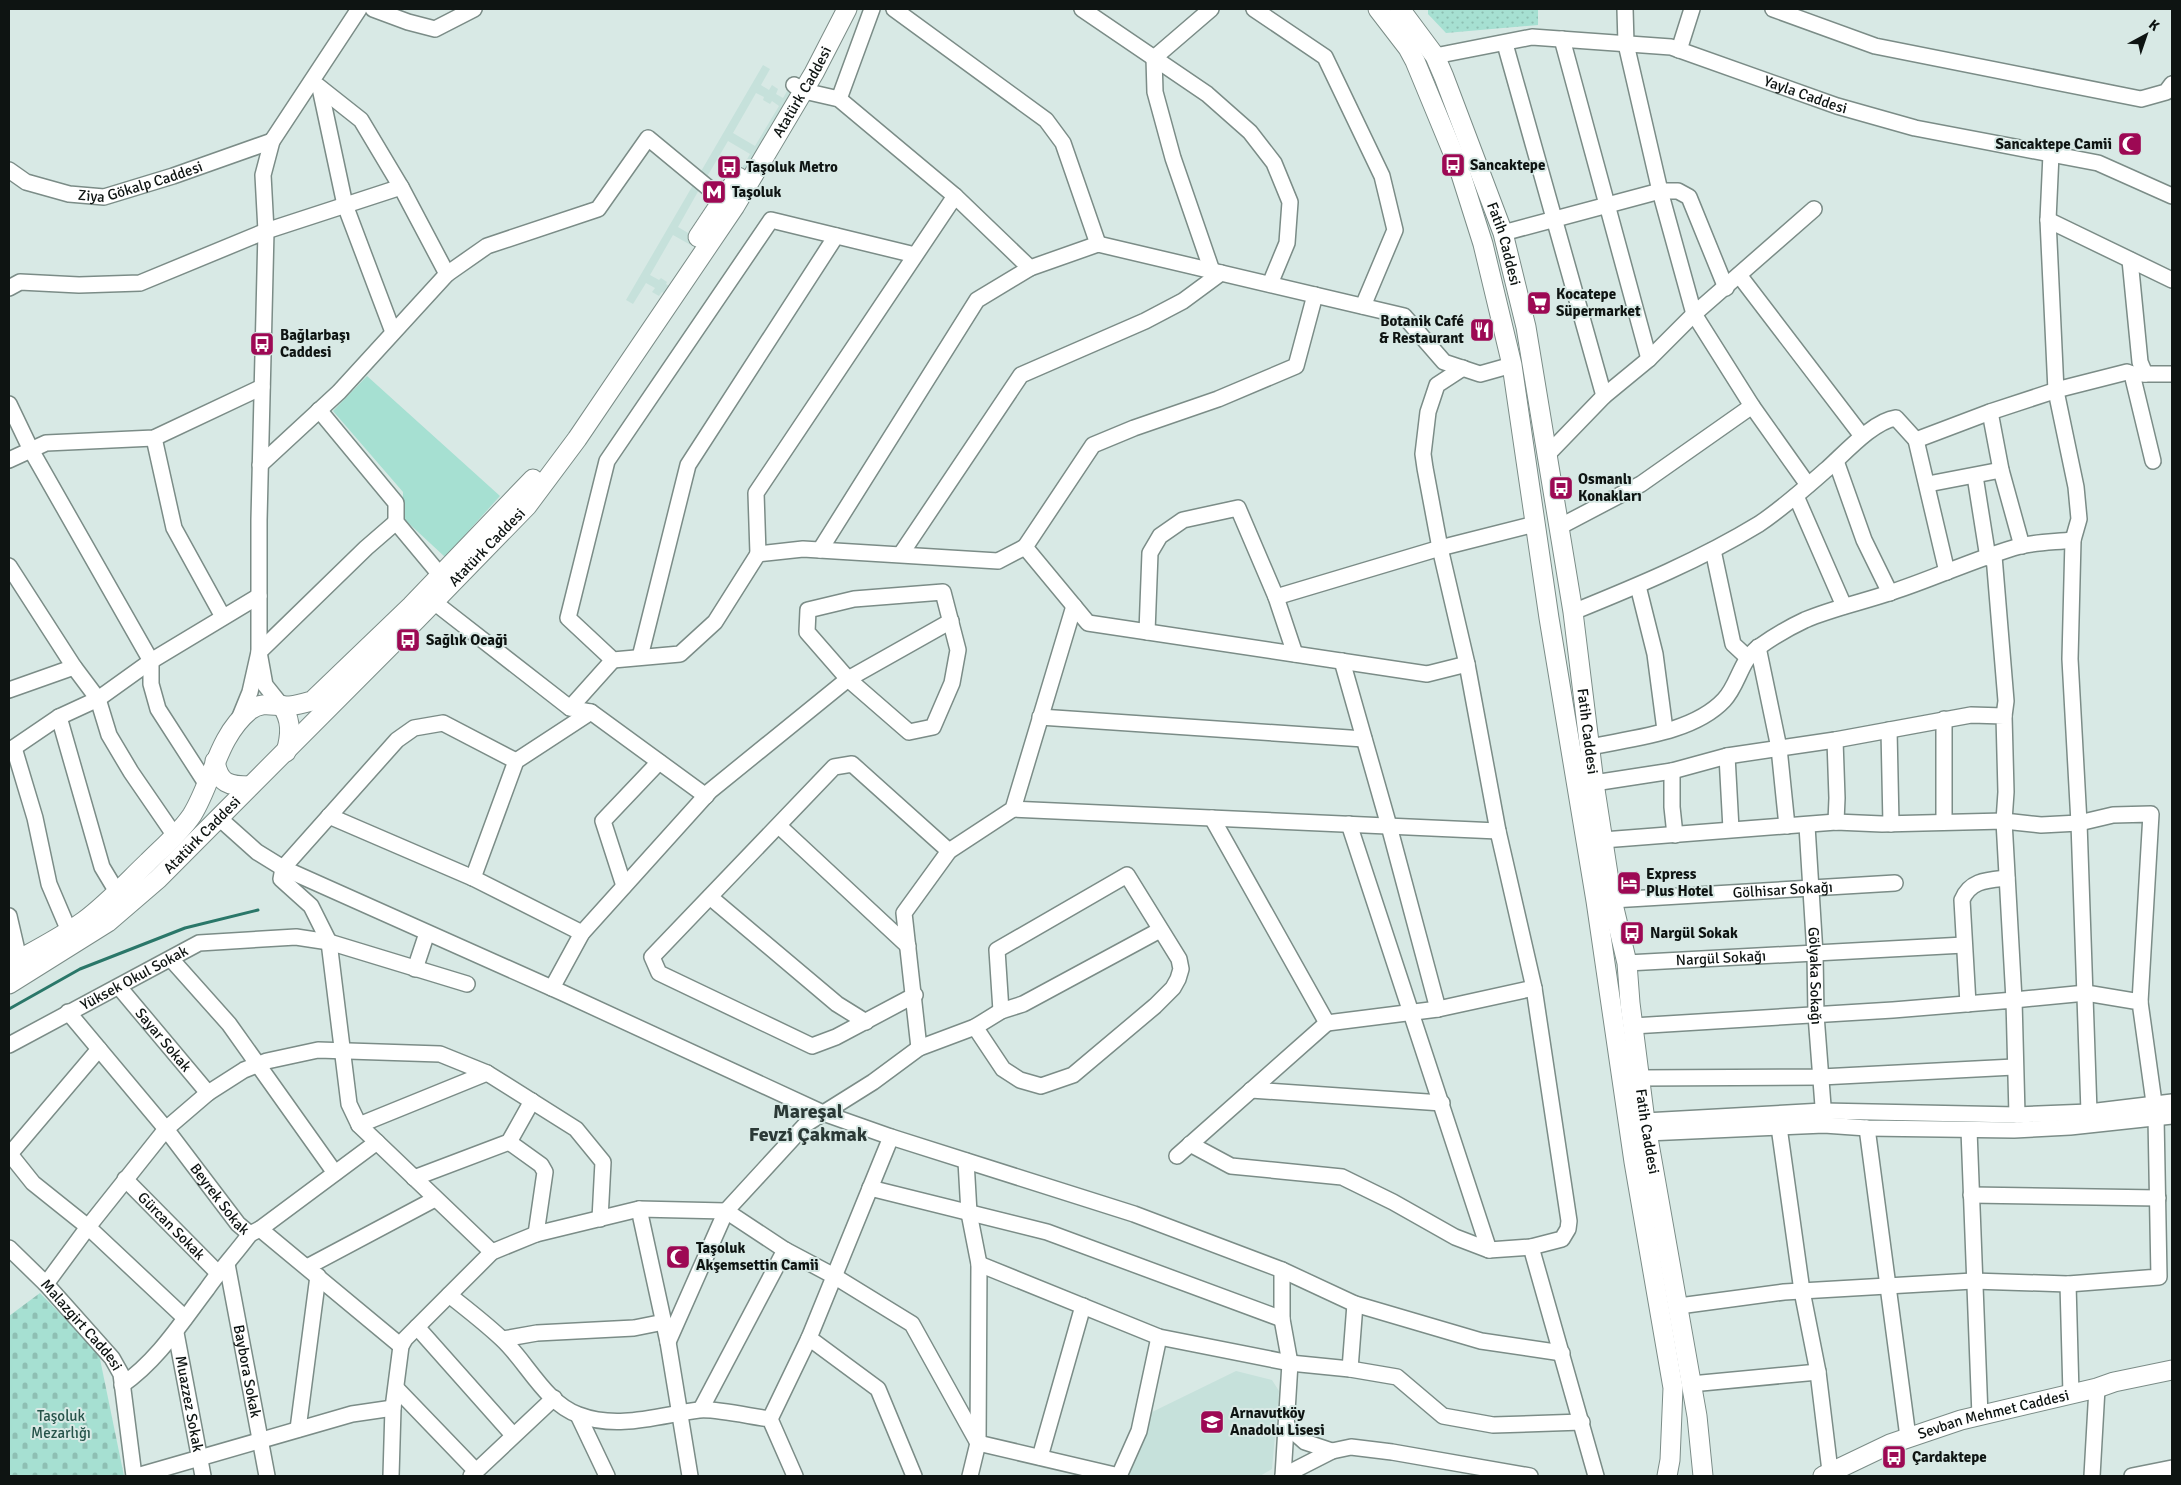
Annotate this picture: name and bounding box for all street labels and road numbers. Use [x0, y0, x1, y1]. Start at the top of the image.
street label: Atatürk Caddesi [769, 43, 835, 141]
street label: Yayla Caddesi [1761, 72, 1849, 117]
street label: Ziya Gökalp Caddesi [77, 157, 205, 206]
street label: Fatih Caddesi [1483, 200, 1525, 288]
street label: Atatürk Caddesi [445, 504, 529, 590]
street label: Fatih Caddesi [1573, 687, 1602, 775]
street label: Atatürk Caddesi [160, 792, 244, 877]
street label: Gölhisar Sokağı [1732, 878, 1833, 902]
street label: Gölyaka Sokağı [1804, 926, 1826, 1025]
street label: Yüksek Okul Sokak [77, 941, 192, 1014]
street label: Nargül Sokağı [1675, 947, 1766, 969]
street label: Sayar Sokak [131, 1004, 196, 1076]
street label: Fatih Caddesi [1632, 1088, 1663, 1176]
street label: Beyrek Sokak [186, 1160, 253, 1239]
street label: Gürcan Sokak [134, 1188, 209, 1264]
street label: Malazgirt Caddesi [37, 1276, 126, 1374]
street label: Baybora Sokak [230, 1323, 265, 1420]
street label: Muazzez Sokak [171, 1354, 207, 1454]
street label: Sevban Mehmet Caddesi [1915, 1386, 2071, 1443]

